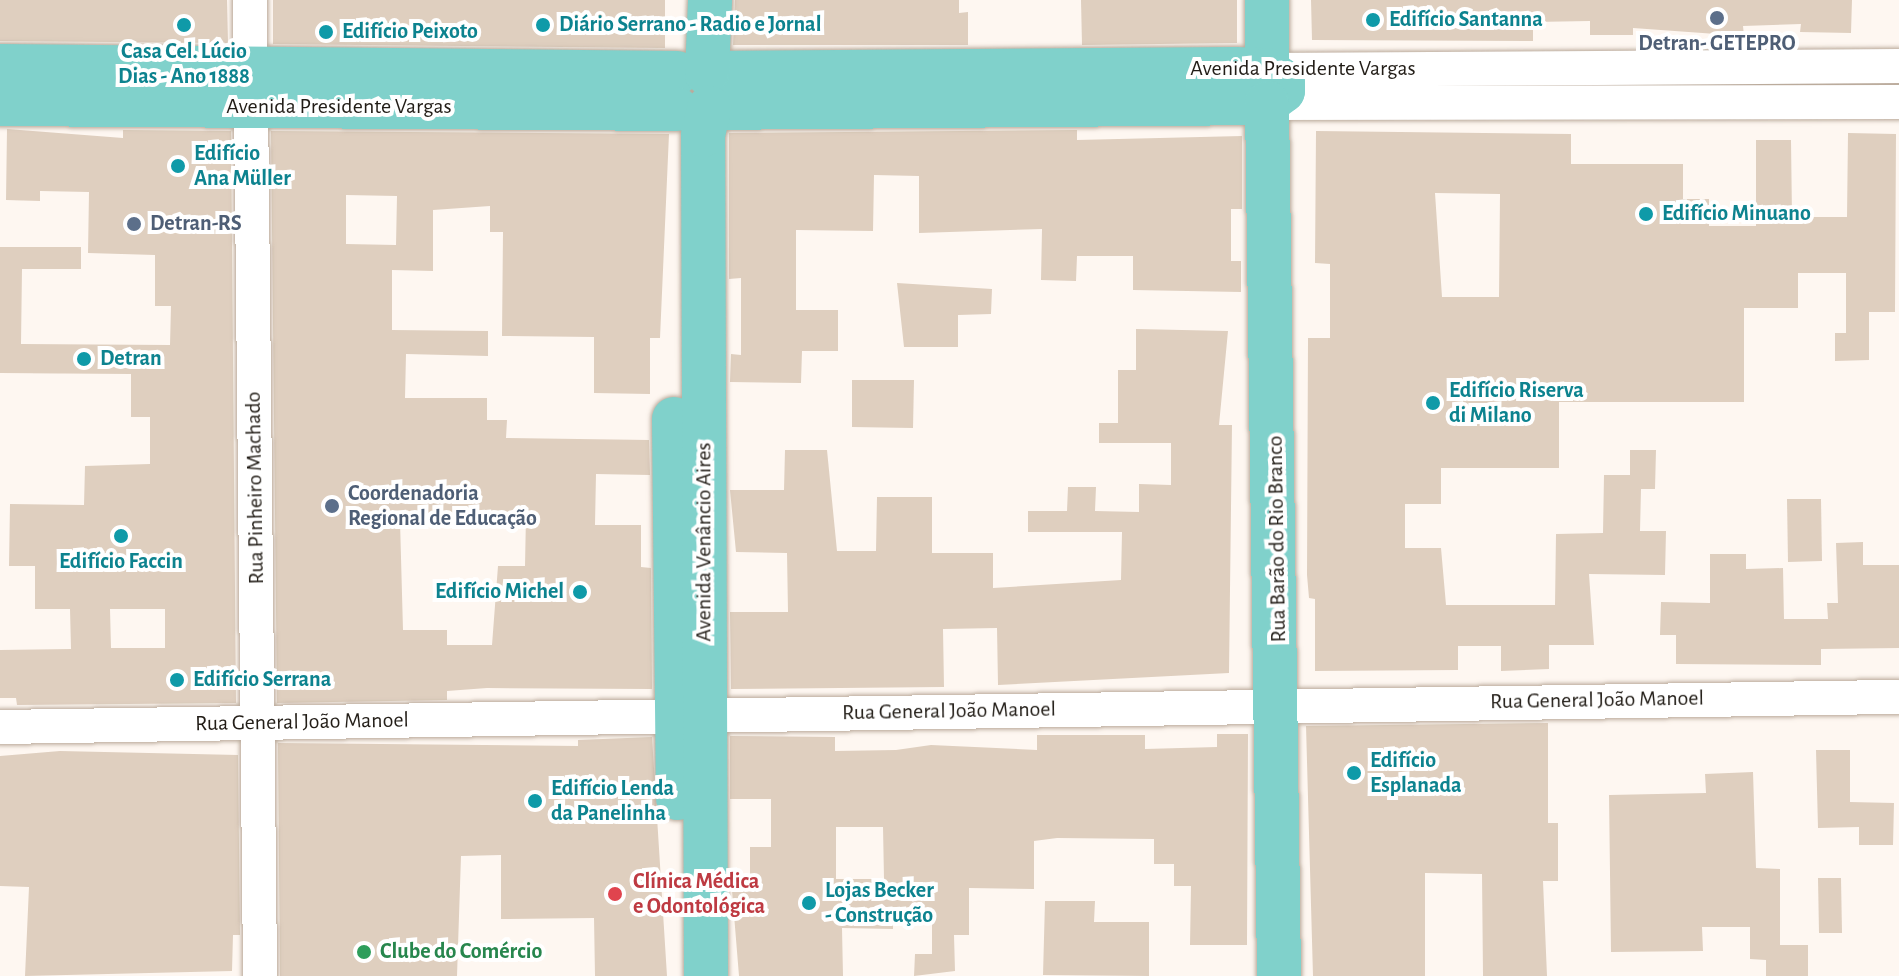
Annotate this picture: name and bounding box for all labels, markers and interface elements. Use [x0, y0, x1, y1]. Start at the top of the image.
place label: Edifício Santanna [1389, 7, 1543, 33]
marker: Detran- GETEPRO [1708, 9, 1726, 27]
marker: Edifício Santanna [1364, 11, 1382, 29]
place label: Diário Serrano - Radio e Jornal [559, 12, 821, 38]
marker: Casa Cel. Lúcio Dias - Ano 1888 [175, 16, 193, 34]
marker: Diário Serrano - Radio e Jornal [534, 16, 552, 34]
place label: Edifício Peixoto [342, 19, 478, 45]
marker: Edifício Peixoto [317, 23, 335, 41]
place label: Detran- GETEPRO [1638, 31, 1796, 57]
place label: Casa Cel. Lúcio Dias - Ano 1888 [118, 38, 250, 90]
street label: Avenida Presidente Vargas [1190, 56, 1416, 82]
street label: Avenida Presidente Vargas [226, 94, 452, 120]
place label: Edifício Ana Müller [194, 140, 291, 192]
marker: Edifício Ana Müller [169, 157, 187, 175]
place label: Edifício Minuano [1662, 201, 1811, 227]
marker: Edifício Minuano [1637, 205, 1655, 223]
place label: Detran-RS [150, 211, 242, 237]
marker: Detran-RS [125, 215, 143, 233]
place label: Detran [100, 346, 162, 372]
marker: Detran [75, 350, 93, 368]
place label: Edifício Riserva di Milano [1449, 377, 1584, 428]
street label: Rua Pinheiro Machado [240, 391, 270, 585]
marker: Edifício Riserva di Milano [1424, 394, 1442, 412]
street label: Rua Barão do Rio Branco [1262, 435, 1292, 643]
street label: Avenida Venâncio Aires [691, 442, 717, 642]
place label: Coordenadoria Regional de Educação [348, 480, 537, 532]
marker: Coordenadoria Regional de Educação [323, 497, 341, 515]
marker: Edifício Faccin [112, 527, 130, 545]
place label: Edifício Faccin [59, 549, 183, 575]
place label: Edifício Michel [435, 579, 564, 605]
marker: Edifício Michel [571, 583, 589, 601]
place label: Edifício Serrana [193, 667, 331, 693]
marker: Edifício Serrana [168, 671, 186, 689]
street label: Rua General João Manoel [1490, 685, 1704, 715]
street label: Rua General João Manoel [842, 696, 1056, 726]
street label: Rua General João Manoel [195, 707, 409, 737]
place label: Edifício Esplanada [1370, 747, 1462, 798]
marker: Edifício Esplanada [1345, 764, 1363, 782]
place label: Edifício Lenda da Panelinha [551, 775, 674, 826]
marker: Edifício Lenda da Panelinha [526, 792, 544, 810]
place label: Clínica Médica e Odontológica [633, 868, 765, 920]
place label: Lojas Becker - Construção [825, 877, 934, 928]
marker: Clínica Médica e Odontológica [604, 883, 626, 905]
marker: Lojas Becker - Construção [800, 894, 818, 912]
place label: Clube do Comércio [380, 939, 542, 965]
marker: Clube do Comércio [355, 943, 373, 961]

